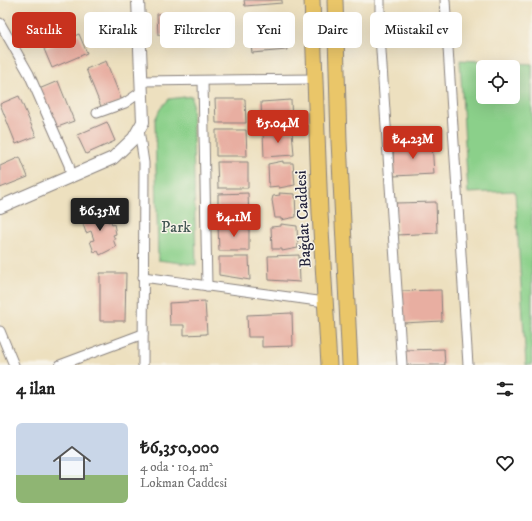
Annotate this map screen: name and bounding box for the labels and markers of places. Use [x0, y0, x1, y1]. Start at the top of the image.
pin: ₺5.04M [245, 110, 311, 144]
pin: ₺4.23M [380, 126, 446, 160]
pin: ₺6.35M [67, 198, 133, 232]
pin: ₺4.1M [206, 204, 262, 238]

